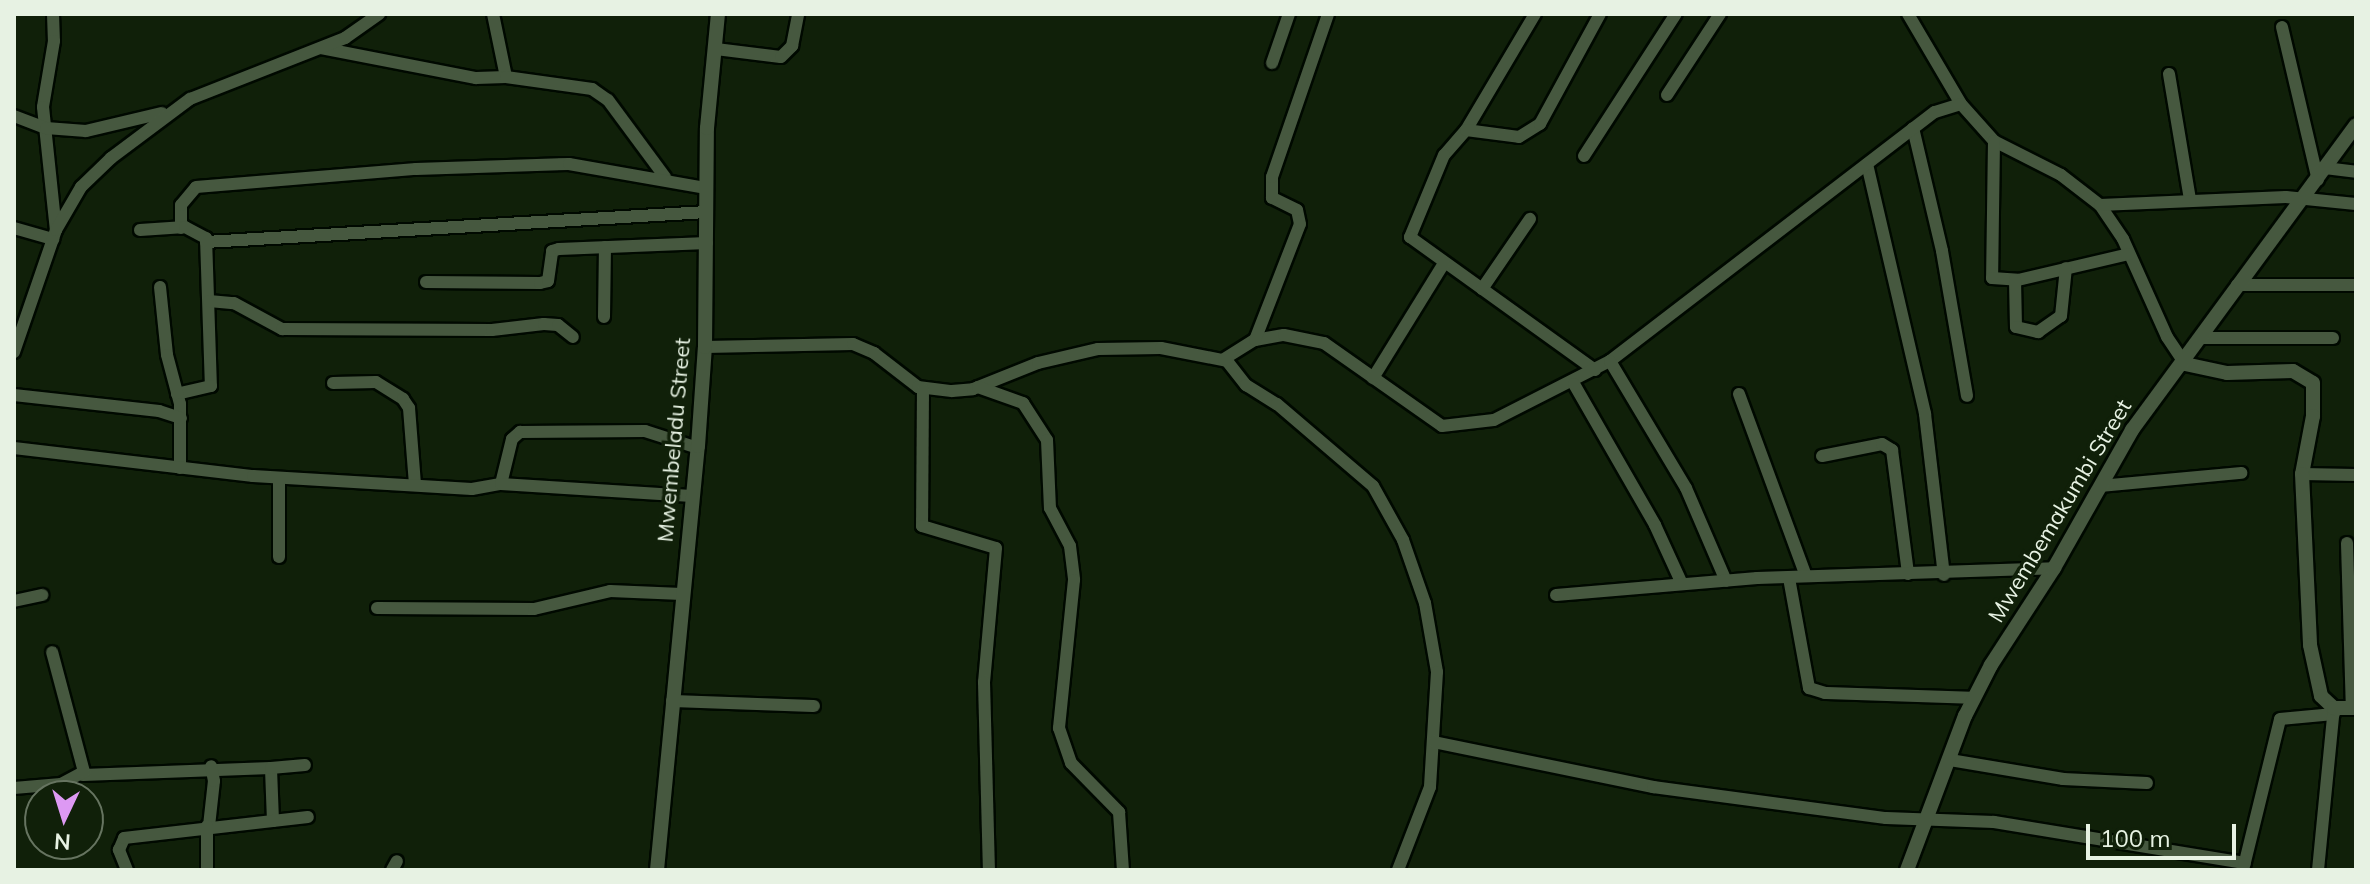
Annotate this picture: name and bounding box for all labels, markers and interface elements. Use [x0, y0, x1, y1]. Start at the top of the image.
street label: Mwembeladu Street [652, 337, 696, 543]
street label: Mwembemakumbi Street [1983, 395, 2137, 627]
north arrow [24, 780, 104, 860]
scale bar [2090, 808, 2240, 858]
text: 100 m [2100, 823, 2171, 853]
text: N [53, 827, 72, 856]

